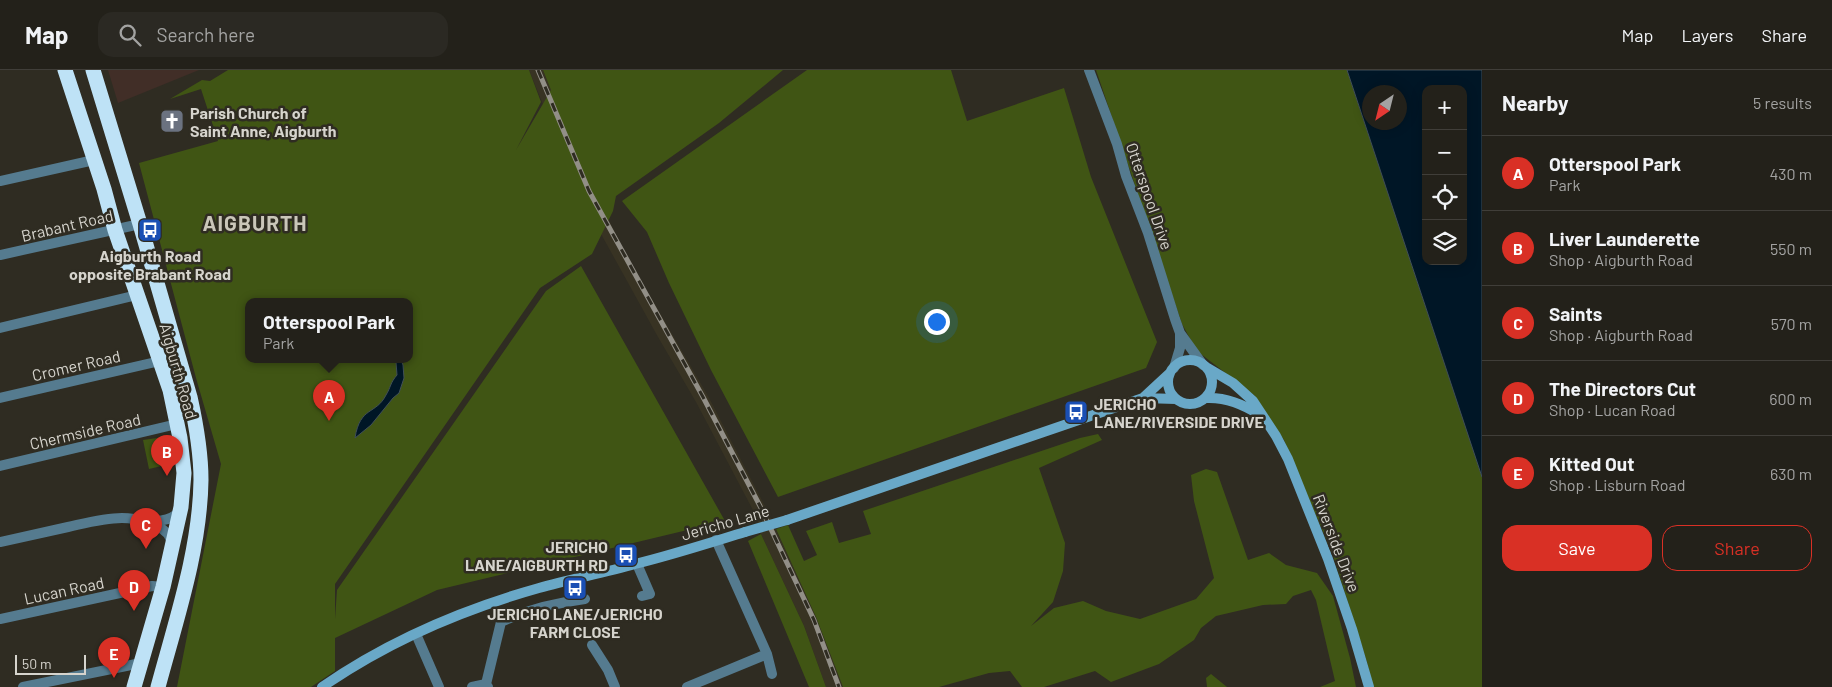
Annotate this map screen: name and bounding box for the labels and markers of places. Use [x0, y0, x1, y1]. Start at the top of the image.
place label: Parish Church of Saint Anne, Aigburth [190, 103, 337, 140]
church icon: Parish Church of Saint Anne, Aigburth [159, 108, 185, 134]
bus stop icon: Aigburth Road opposite Brabant Road [137, 217, 163, 243]
place label: Aigburth Road opposite Brabant Road [69, 246, 231, 283]
pin: A [313, 380, 345, 421]
place label: JERICHO LANE/RIVERSIDE DRIVE [1094, 394, 1264, 431]
bus stop icon: JERICHO LANE/RIVERSIDE DRIVE [1063, 399, 1089, 425]
pin: B [151, 435, 183, 476]
pin: C [130, 508, 162, 549]
place label: JERICHO LANE/AIGBURTH RD [465, 537, 608, 574]
bus stop icon: JERICHO LANE/AIGBURTH RD [613, 542, 639, 568]
pin: D [118, 570, 150, 611]
bus stop icon: JERICHO LANE/JERICHO FARM CLOSE [562, 575, 588, 601]
place label: JERICHO LANE/JERICHO FARM CLOSE [487, 604, 663, 641]
pin: E [98, 637, 130, 678]

